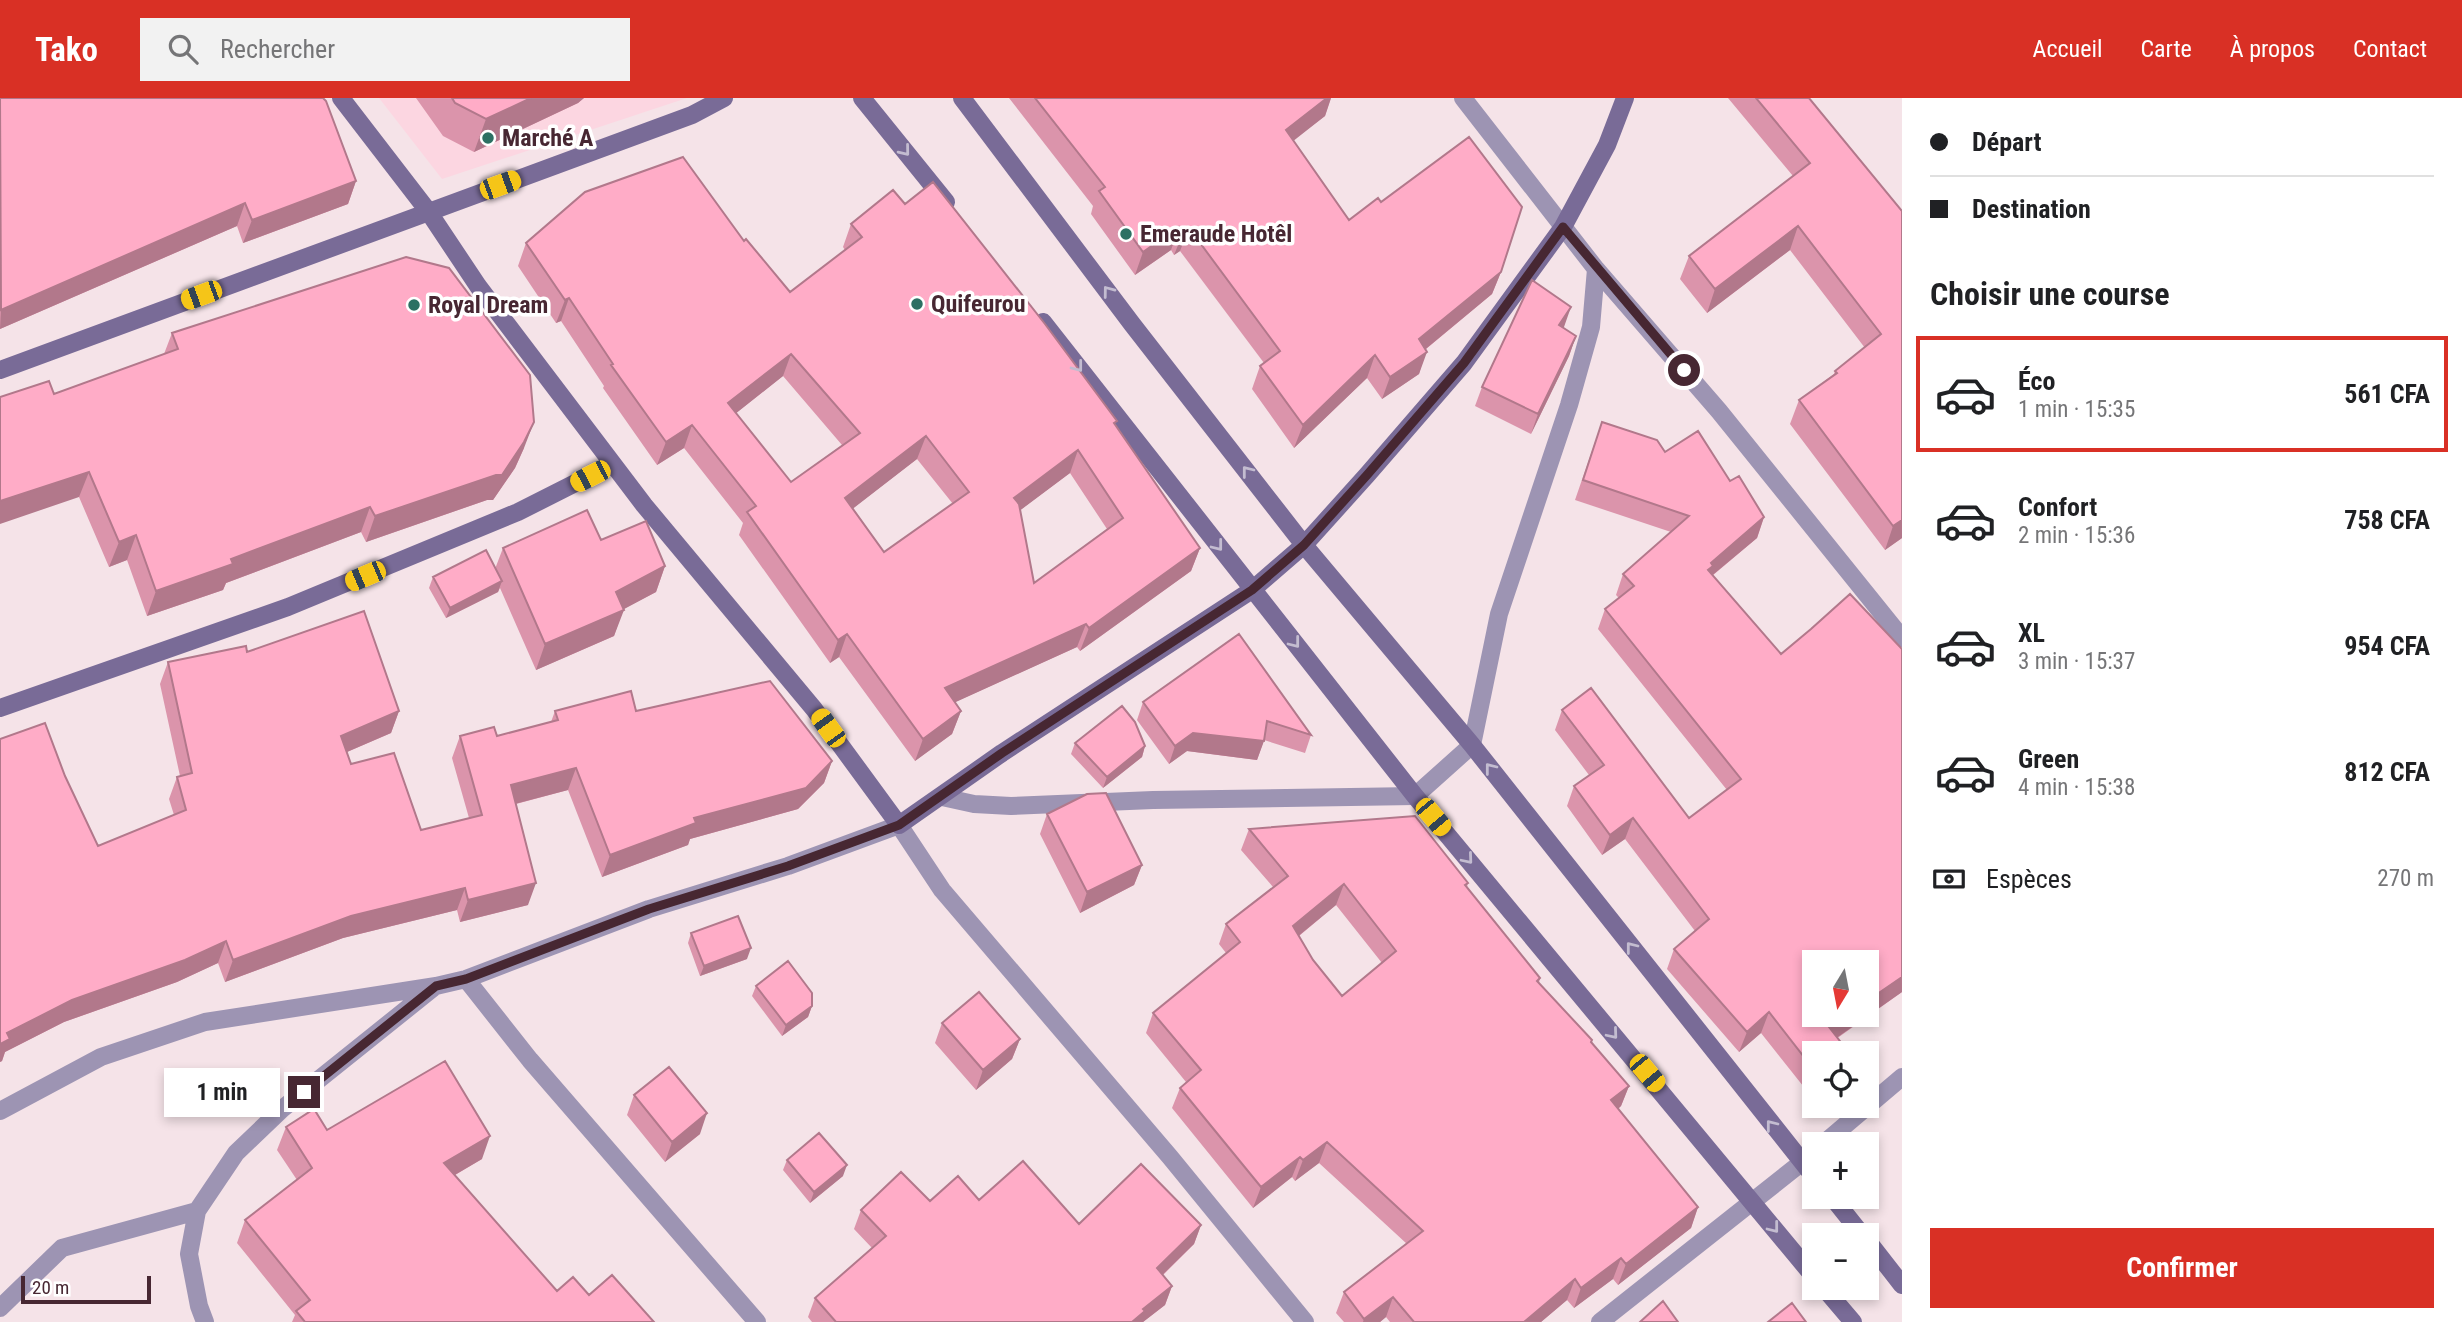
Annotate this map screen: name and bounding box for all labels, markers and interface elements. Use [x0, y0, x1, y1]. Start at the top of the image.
search box [140, 18, 630, 81]
text: Tako [35, 30, 98, 69]
icon: search [164, 30, 202, 68]
text: Rechercher [220, 34, 335, 64]
text: Accueil [2033, 35, 2102, 63]
text: Carte [2140, 35, 2192, 63]
text: À propos [2230, 35, 2315, 63]
text: Contact [2353, 35, 2427, 63]
place label: Marché A [502, 124, 594, 152]
text: Départ [1972, 127, 2041, 157]
marker: Marché A [480, 130, 496, 146]
one-way arrow [897, 143, 909, 156]
car [477, 168, 524, 202]
text: Destination [1972, 194, 2091, 224]
place label: Emeraude Hotêl [1140, 220, 1292, 248]
marker: Emeraude Hotêl [1118, 226, 1134, 242]
text: Choisir une course [1930, 275, 2170, 313]
car [178, 278, 225, 312]
one-way arrow [1103, 287, 1116, 299]
place label: Quifeurou [931, 290, 1025, 318]
place label: Royal Dream [428, 291, 548, 319]
marker: Quifeurou [909, 296, 925, 312]
marker: Royal Dream [406, 297, 422, 313]
route start [1668, 354, 1700, 386]
one-way arrow [1070, 359, 1083, 371]
icon: car [1934, 363, 1997, 426]
text: Éco [2018, 366, 2055, 396]
text: 561 CFA [2344, 379, 2430, 409]
text: 1 min · 15:35 [2018, 396, 2135, 423]
car [567, 457, 614, 495]
one-way arrow [1242, 467, 1255, 479]
icon: car [1934, 489, 1997, 552]
text: Confort [2018, 492, 2097, 522]
text: 758 CFA [2344, 505, 2430, 535]
text: 2 min · 15:36 [2018, 522, 2135, 549]
one-way arrow [1210, 538, 1223, 551]
car [342, 558, 389, 594]
icon: car [1934, 615, 1997, 678]
text: XL [2018, 618, 2045, 648]
text: 954 CFA [2344, 631, 2430, 661]
one-way arrow [1286, 636, 1299, 648]
text: 3 min · 15:37 [2018, 648, 2135, 675]
car [808, 705, 849, 751]
icon: car [1934, 741, 1997, 804]
text: Green [2018, 744, 2079, 774]
text: 812 CFA [2344, 757, 2430, 787]
one-way arrow [1485, 764, 1498, 776]
text: 4 min · 15:38 [2018, 774, 2135, 801]
car [1412, 794, 1455, 840]
one-way arrow [1459, 851, 1472, 864]
icon: cash [1930, 860, 1968, 898]
text: Espèces [1986, 864, 2072, 894]
text: 270 m [2377, 865, 2434, 892]
one-way arrow [1626, 942, 1639, 954]
north arrow [1802, 950, 1880, 1027]
map controls [1802, 950, 1879, 1300]
one-way arrow [1605, 1026, 1618, 1038]
button: locate [1802, 1041, 1879, 1118]
car [1626, 1050, 1669, 1096]
callout: 1 min [164, 1068, 280, 1116]
route end [288, 1076, 320, 1108]
text: 1 min [196, 1079, 248, 1106]
one-way arrow [1767, 1121, 1780, 1133]
button: + [1802, 1132, 1879, 1209]
one-way arrow [1766, 1220, 1779, 1232]
button: − [1802, 1223, 1879, 1300]
button: Confirmer [1930, 1228, 2434, 1308]
scale bar [21, 1273, 150, 1305]
text: 20 m [32, 1276, 69, 1299]

